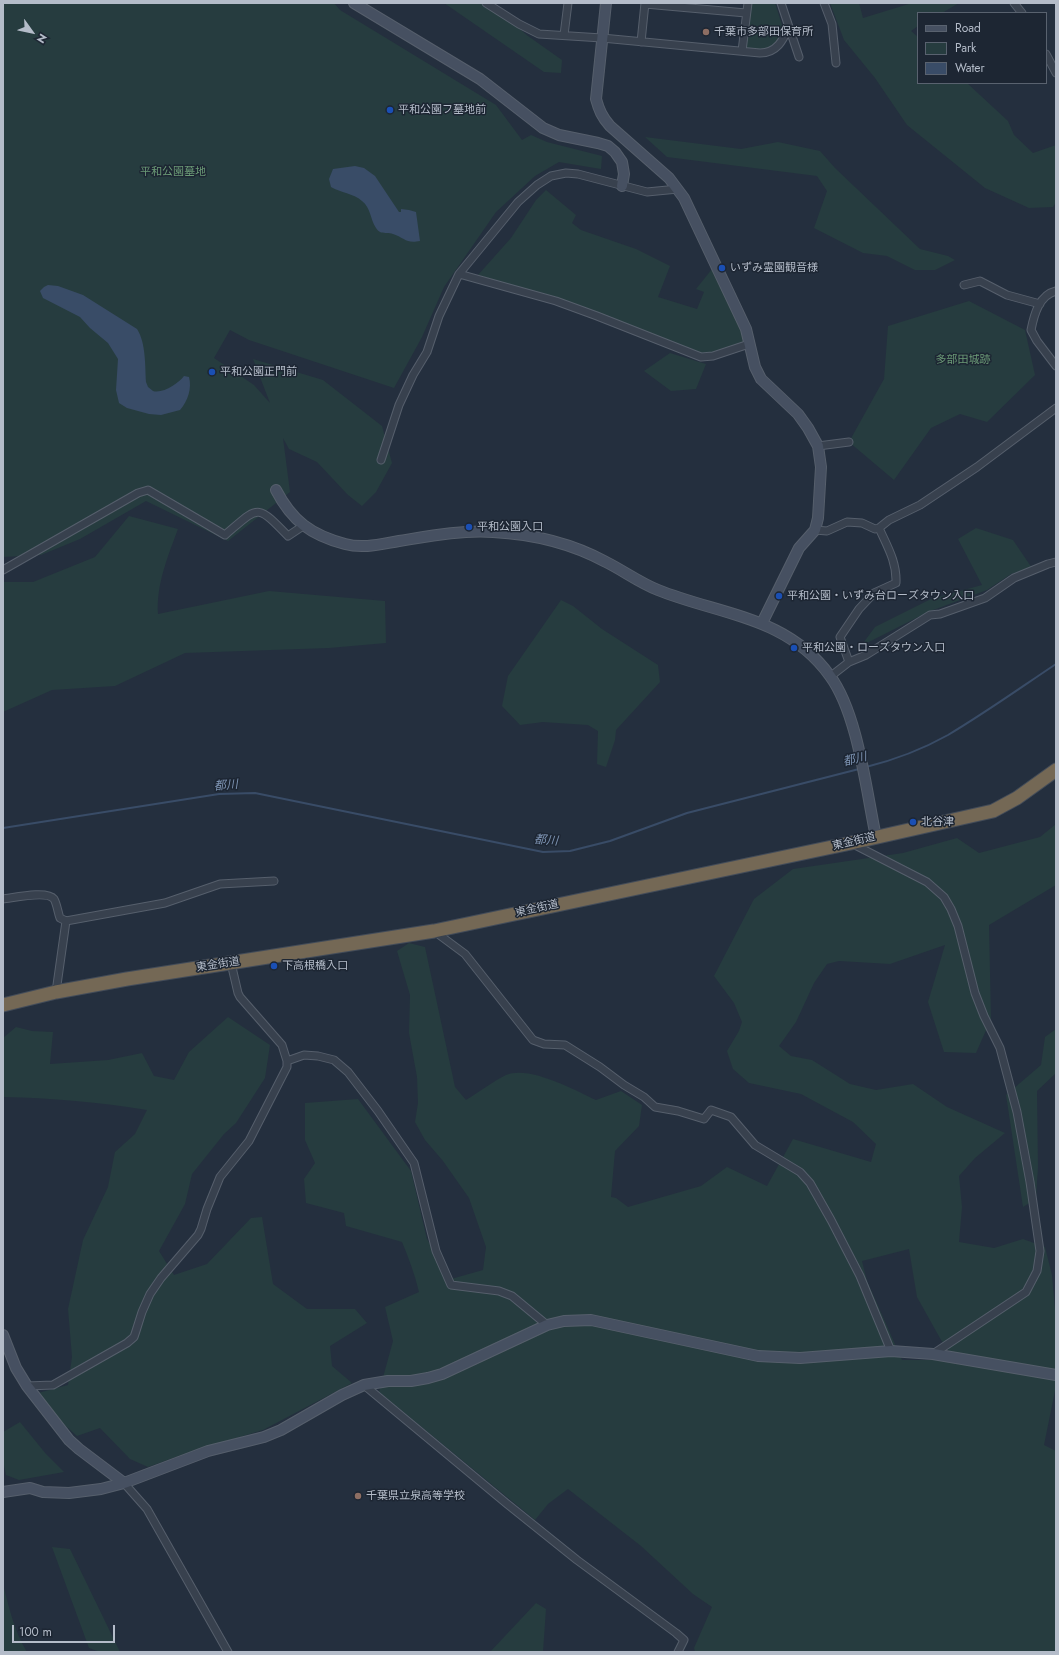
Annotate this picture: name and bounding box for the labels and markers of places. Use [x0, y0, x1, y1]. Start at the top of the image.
place label: 千葉市多部田保育所 [714, 25, 813, 39]
marker: 千葉市多部田保育所 [701, 27, 711, 37]
place label: 平和公園フ墓地前 [398, 103, 486, 117]
marker: 平和公園フ墓地前 [385, 105, 395, 115]
place label: いずみ霊園観音様 [730, 261, 818, 275]
marker: いずみ霊園観音様 [717, 263, 727, 273]
place label: 平和公園正門前 [220, 365, 297, 379]
marker: 平和公園正門前 [207, 367, 217, 377]
place label: 平和公園入口 [477, 520, 543, 534]
marker: 平和公園入口 [464, 522, 474, 532]
place label: 平和公園・いずみ台ローズタウン入口 [787, 589, 974, 603]
marker: 平和公園・いずみ台ローズタウン入口 [774, 591, 784, 601]
place label: 平和公園・ローズタウン入口 [802, 641, 945, 655]
marker: 平和公園・ローズタウン入口 [789, 643, 799, 653]
place label: 北谷津 [921, 815, 954, 829]
marker: 北谷津 [908, 817, 918, 827]
place label: 下高根橋入口 [282, 959, 348, 973]
marker: 下高根橋入口 [269, 961, 279, 971]
place label: 千葉県立泉高等学校 [366, 1489, 465, 1503]
marker: 千葉県立泉高等学校 [353, 1491, 363, 1501]

